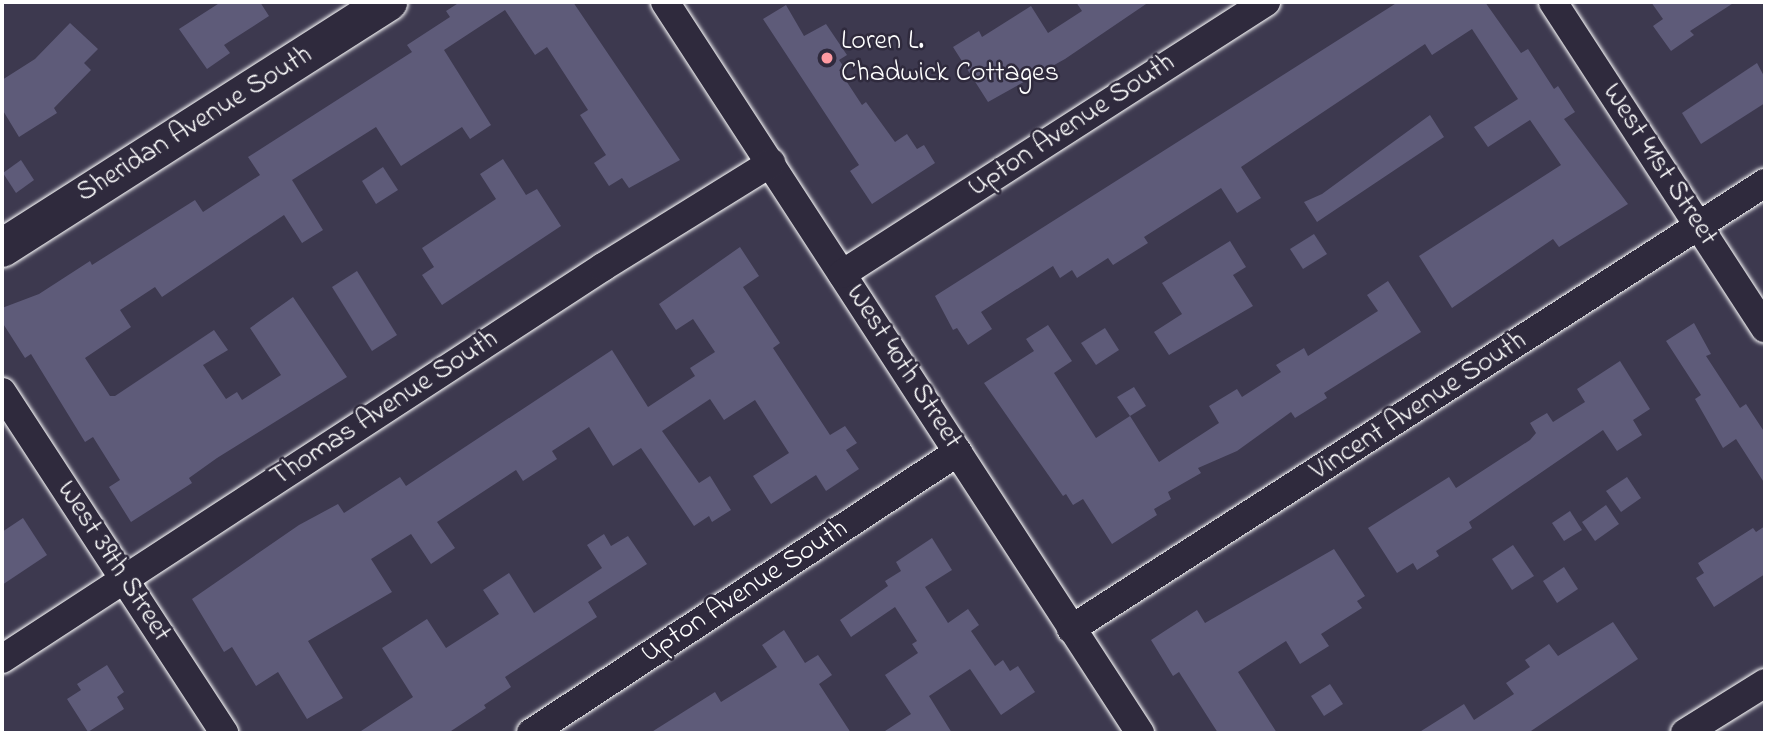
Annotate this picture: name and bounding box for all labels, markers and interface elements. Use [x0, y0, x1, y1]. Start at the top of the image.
place label: Loren L. Chadwick Cottages [841, 25, 1059, 91]
street label: Sheridan Avenue South [71, 39, 319, 211]
street label: Upton Avenue South [962, 47, 1182, 205]
marker: Loren L. Chadwick Cottages [819, 50, 835, 66]
street label: West 41st Street [1594, 78, 1724, 252]
street label: West 40th Street [837, 279, 969, 455]
street label: Thomas Avenue South [265, 323, 505, 495]
street label: Vincent Avenue South [1305, 325, 1533, 489]
street label: West 39th Street [48, 475, 178, 649]
street label: Upton Avenue South [635, 513, 855, 671]

